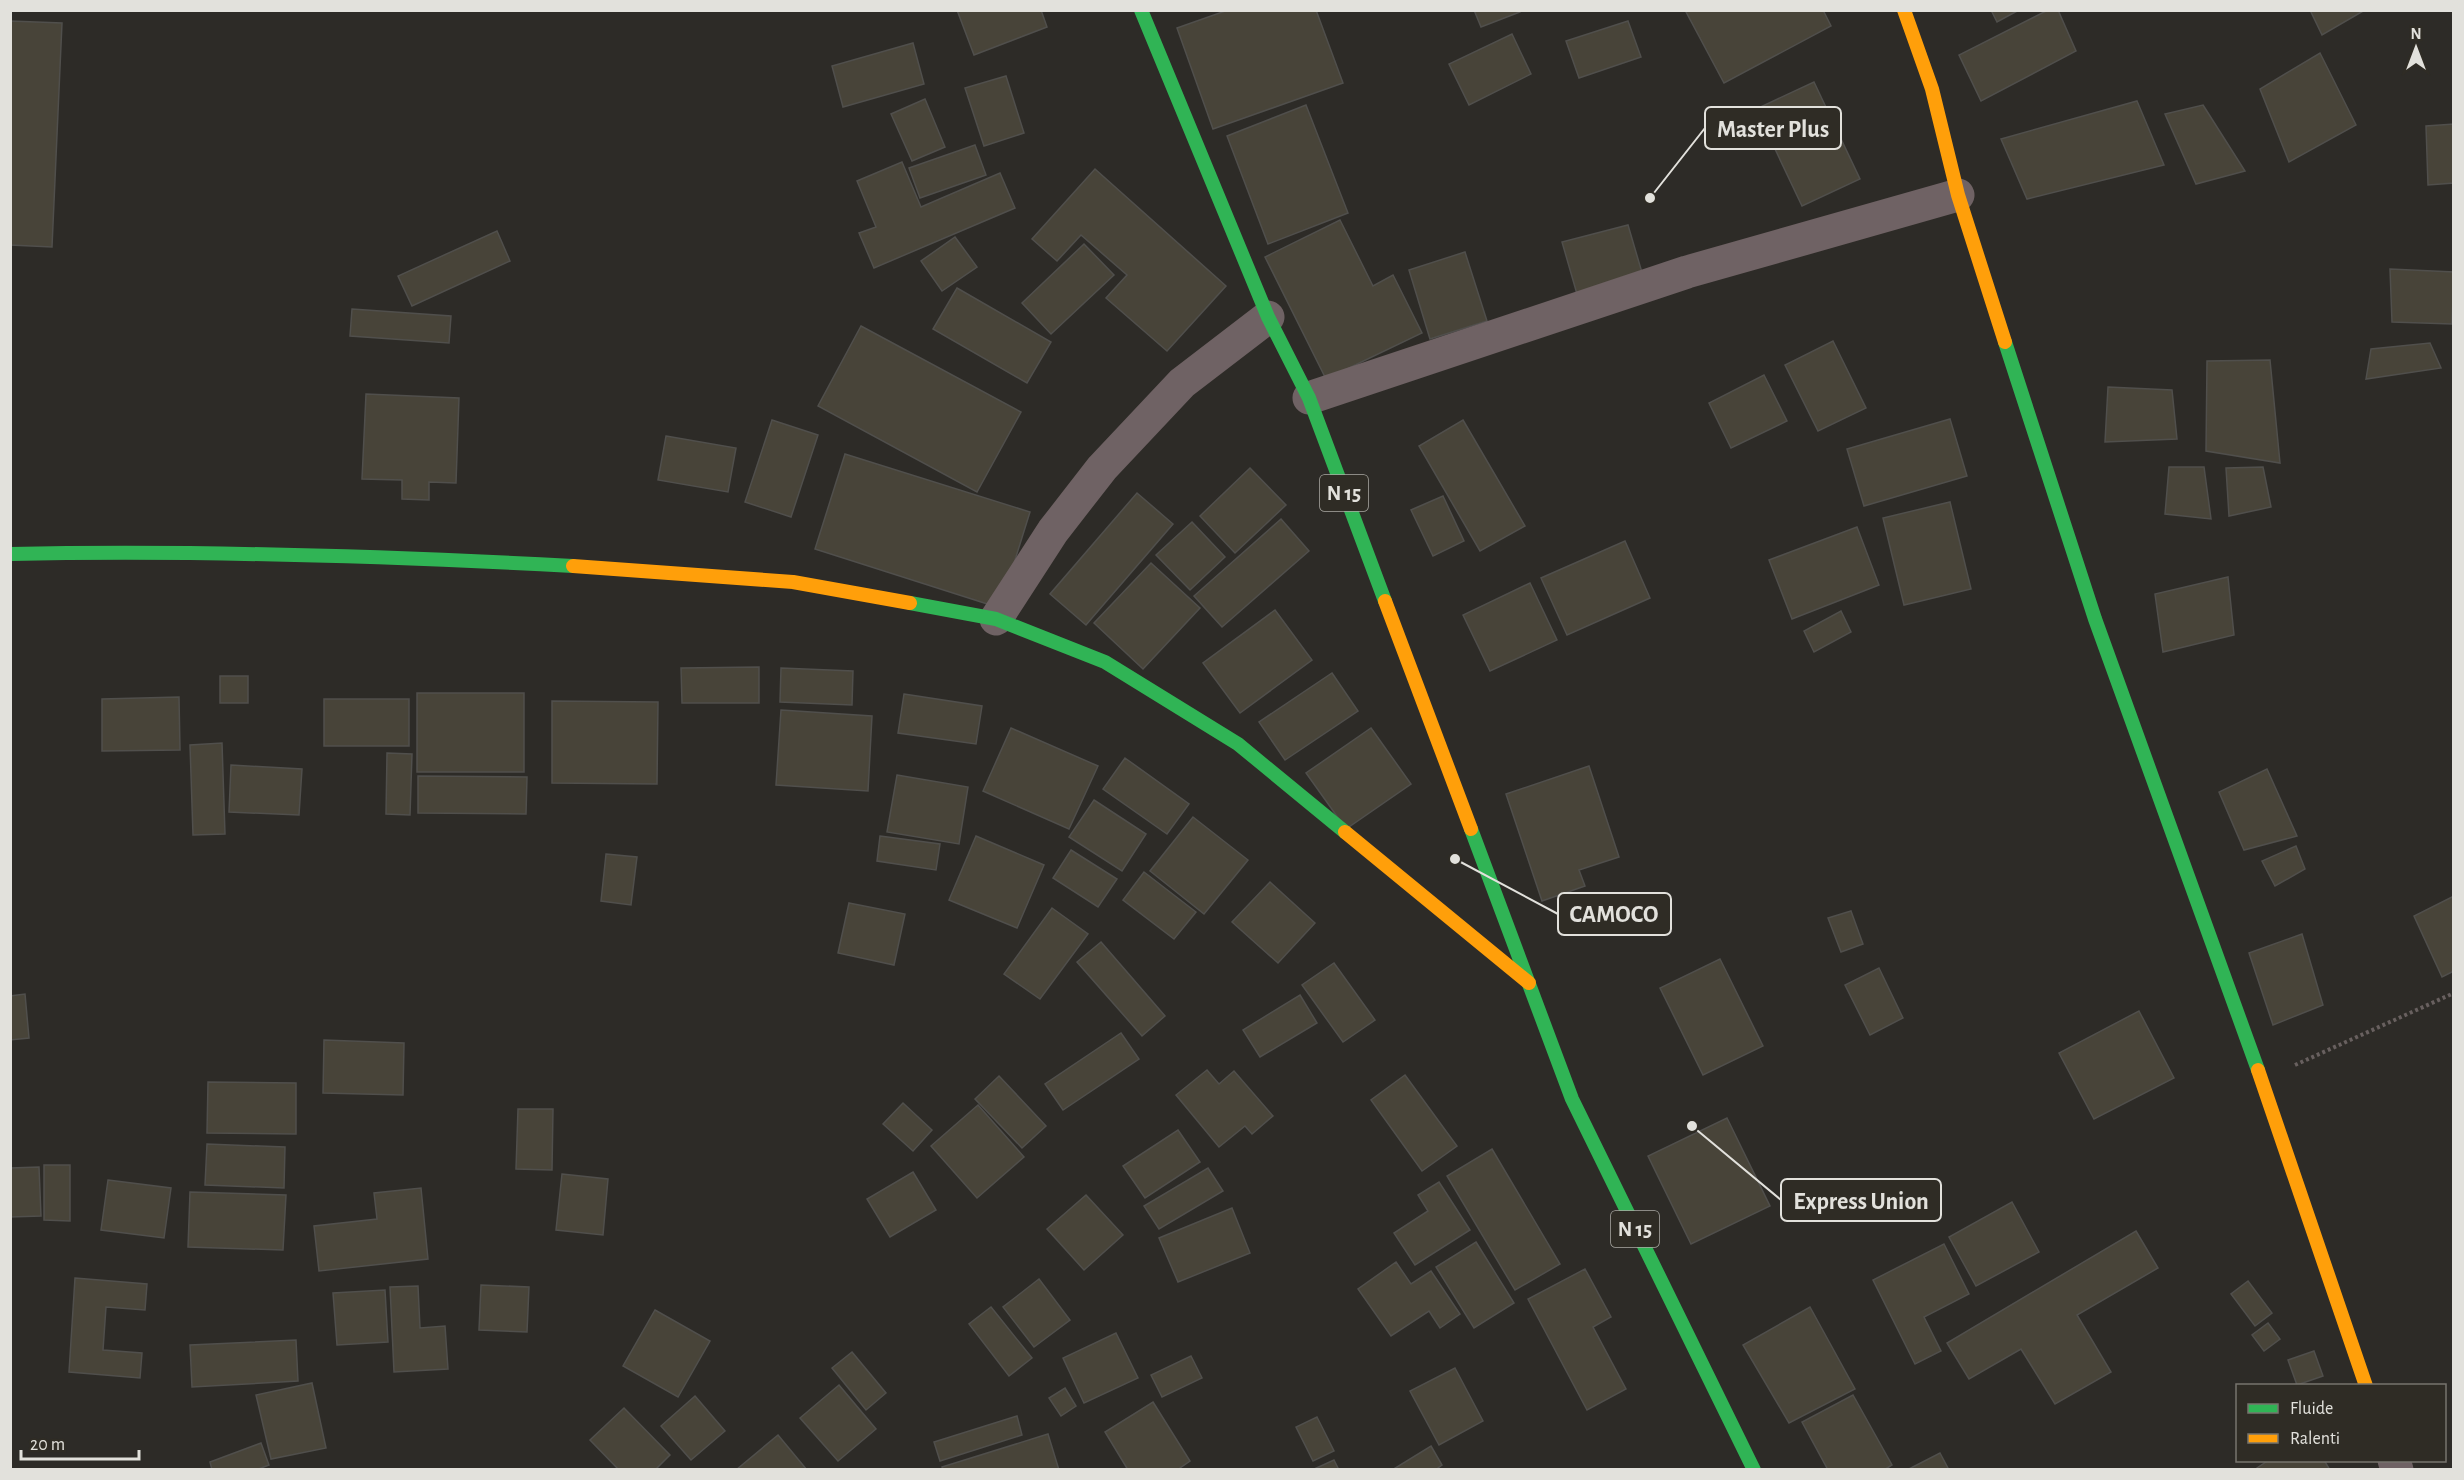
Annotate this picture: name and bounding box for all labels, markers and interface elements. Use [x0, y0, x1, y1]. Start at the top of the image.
north arrow [2386, 18, 2446, 78]
text: N [2410, 26, 2422, 42]
callout: Master Plus [1705, 107, 1841, 149]
text: Master Plus [1717, 118, 1829, 142]
road number: N 15 [1320, 475, 1368, 511]
callout: CAMOCO [1558, 893, 1671, 935]
text: CAMOCO [1569, 903, 1659, 927]
callout: Express Union [1781, 1179, 1941, 1221]
text: Express Union [1793, 1190, 1929, 1214]
road number: N 15 [1611, 1211, 1659, 1247]
legend [2236, 1384, 2446, 1462]
text: Fluide [2290, 1400, 2333, 1418]
scale bar [21, 1423, 140, 1461]
text: Ralenti [2290, 1430, 2340, 1448]
text: 20 m [30, 1436, 65, 1454]

